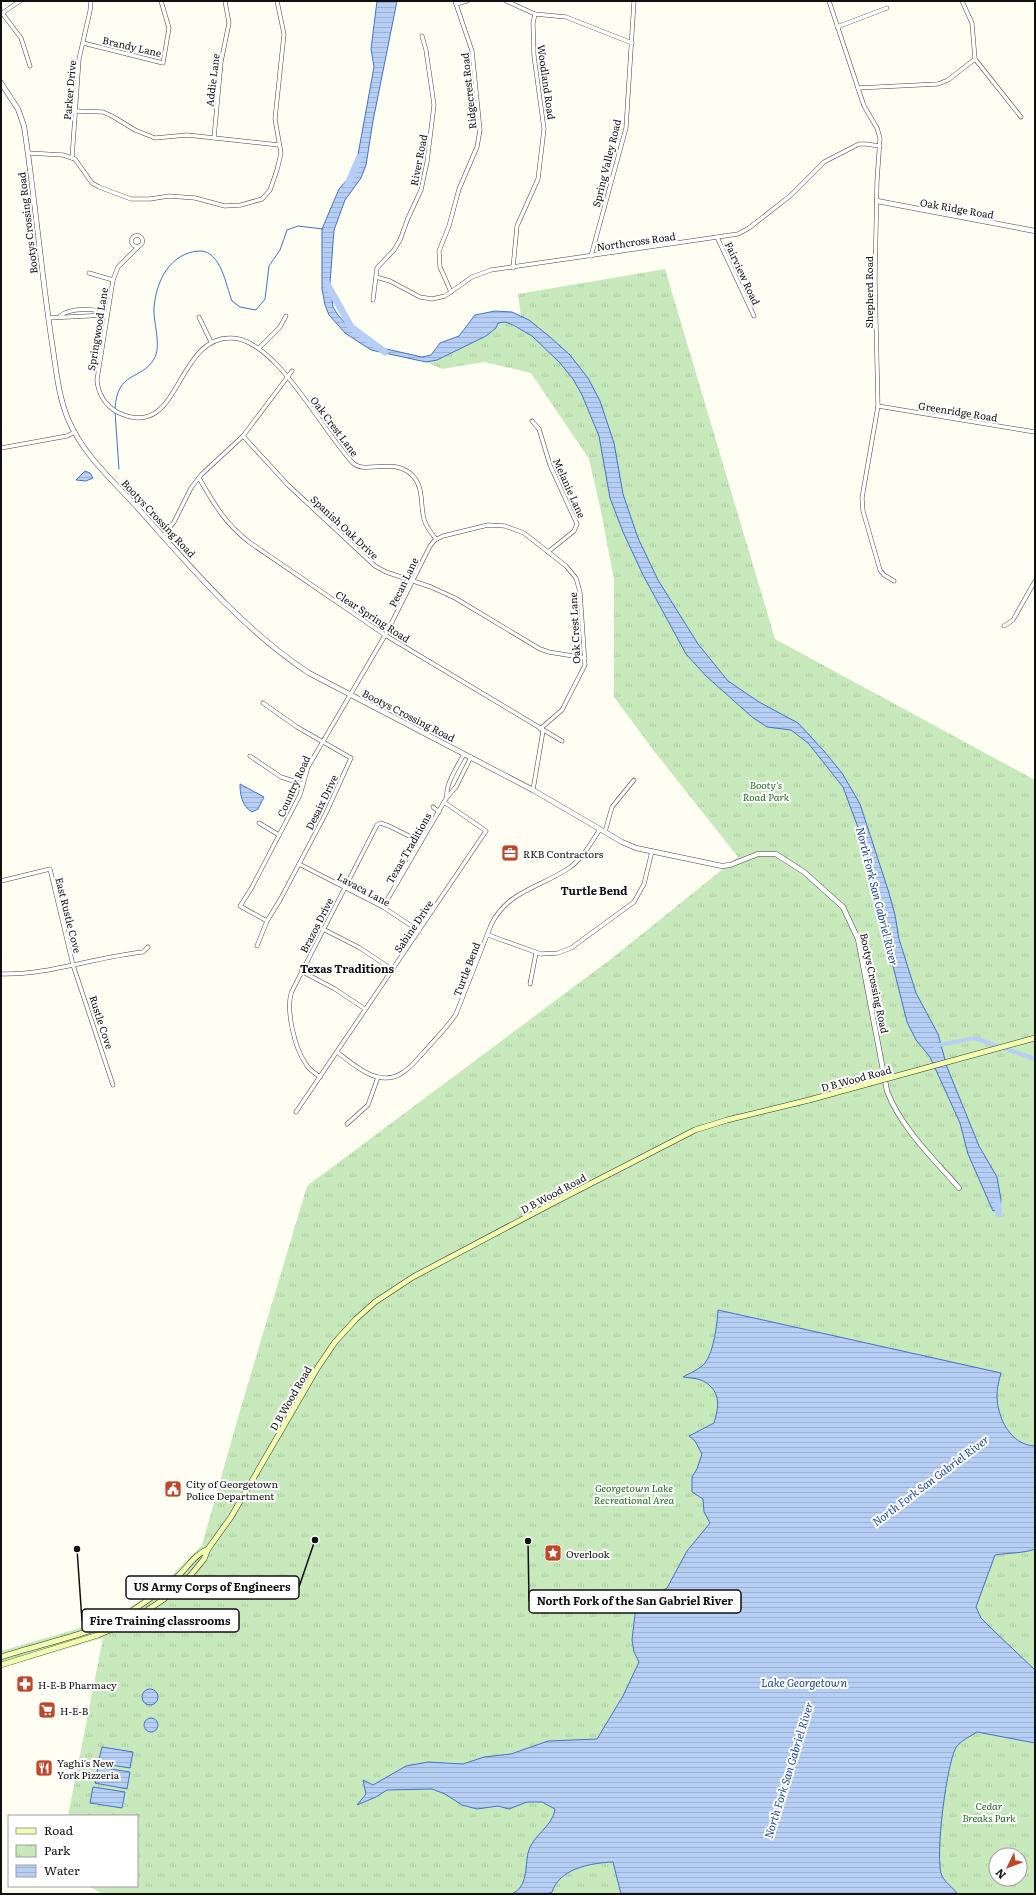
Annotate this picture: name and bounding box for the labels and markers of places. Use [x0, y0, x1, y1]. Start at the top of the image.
office icon: RKB Contractors [500, 843, 520, 863]
place label: RKB Contractors [523, 846, 604, 861]
place label: City of Georgetown Police Department [186, 1476, 278, 1503]
public building icon: City of Georgetown Police Department [163, 1479, 183, 1499]
place icon: Overlook [543, 1543, 563, 1563]
place label: Overlook [566, 1546, 611, 1561]
callout: US Army Corps of Engineers [126, 1576, 299, 1599]
callout: North Fork of the San Gabriel River [529, 1590, 741, 1613]
callout: Fire Training classrooms [82, 1609, 239, 1632]
pharmacy icon: H-E-B Pharmacy [15, 1674, 35, 1694]
place label: H-E-B Pharmacy [38, 1677, 117, 1692]
supermarket icon: H-E-B [37, 1700, 57, 1720]
place label: H-E-B [60, 1703, 89, 1718]
place label: Yaghi's New York Pizzeria [57, 1755, 120, 1782]
restaurant icon: Yaghi's New York Pizzeria [34, 1758, 54, 1778]

